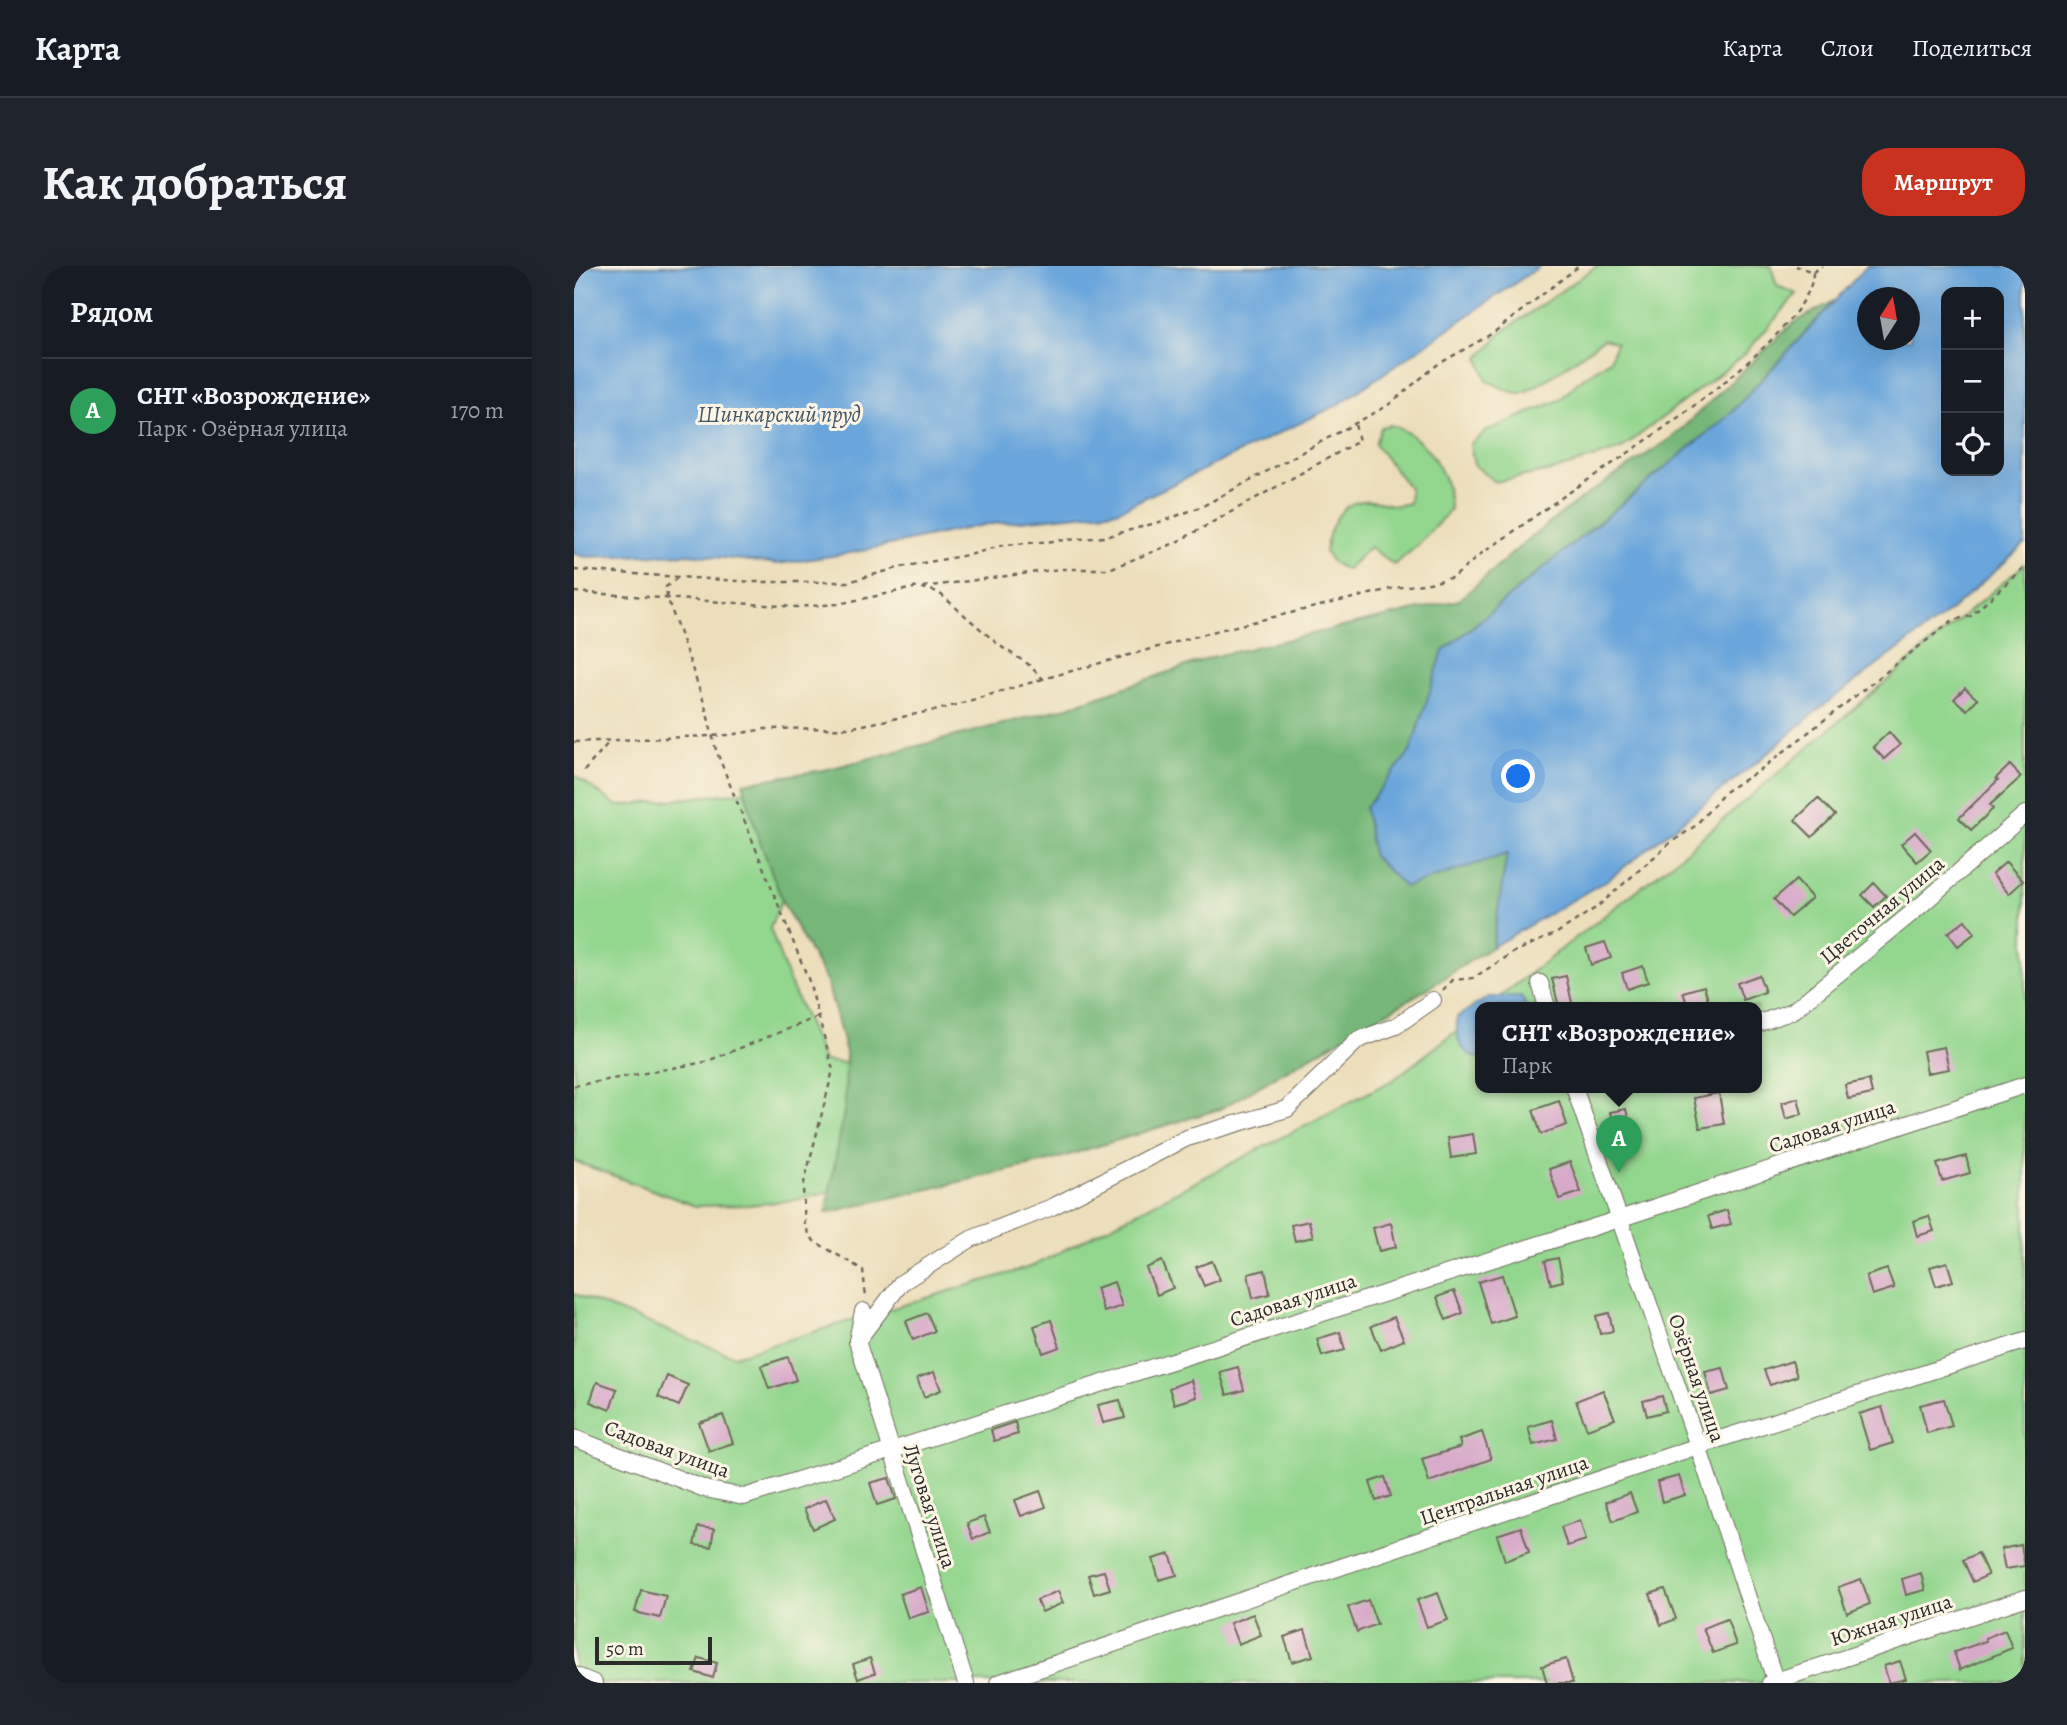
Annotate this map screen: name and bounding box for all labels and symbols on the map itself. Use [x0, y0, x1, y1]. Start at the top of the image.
north arrow [1857, 287, 1920, 350]
water label: Шинкарский пруд [697, 399, 861, 430]
your location [1501, 759, 1535, 793]
street label: Цветочная улица [1814, 849, 1950, 970]
street label: Садовая улица [1765, 1092, 1899, 1160]
pin: A [1596, 1115, 1642, 1173]
street label: Садовая улица [1226, 1266, 1360, 1334]
street label: Озёрная улица [1662, 1310, 1732, 1446]
street label: Садовая улица [601, 1413, 734, 1485]
street label: Луговая улица [897, 1440, 963, 1572]
street label: Центральная улица [1416, 1448, 1592, 1532]
street label: Южная улица [1826, 1587, 1956, 1653]
scale bar [595, 1634, 712, 1666]

